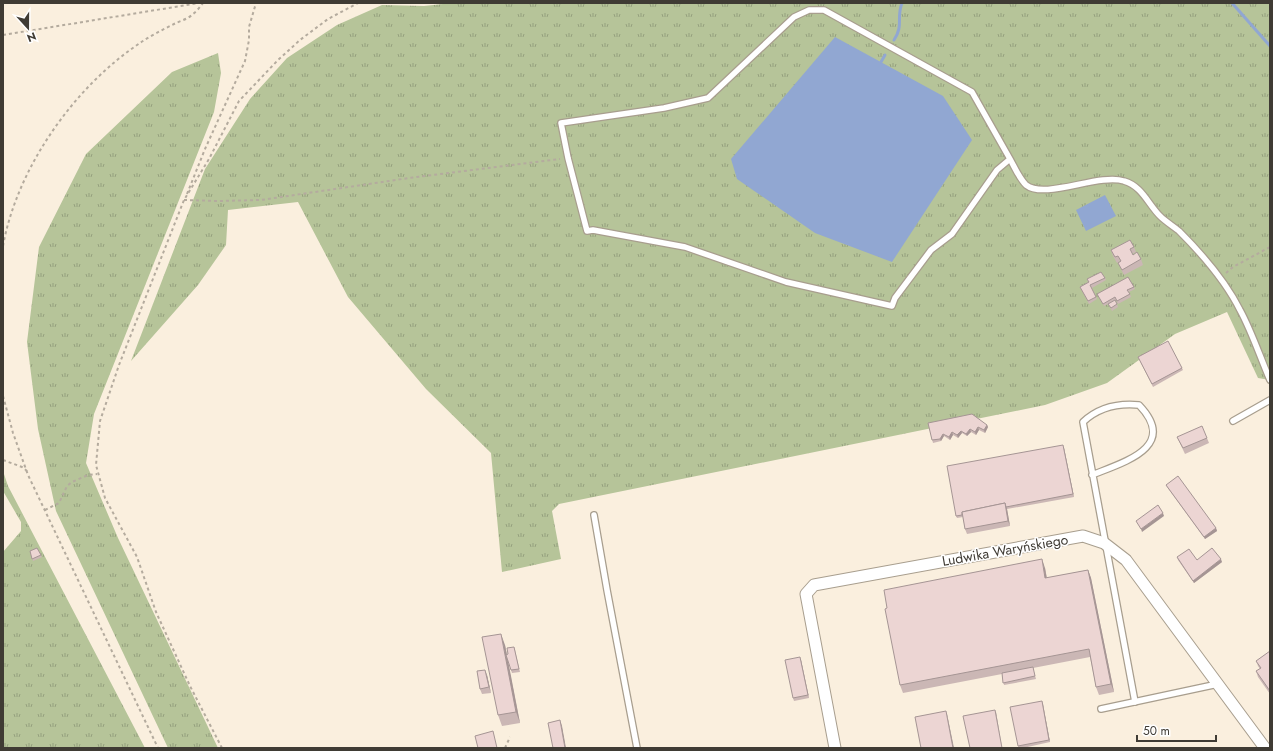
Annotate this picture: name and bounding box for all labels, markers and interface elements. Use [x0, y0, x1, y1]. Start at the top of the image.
north arrow [8, 8, 48, 48]
text: N [25, 28, 39, 46]
street label: Ludwika Waryńskiego [940, 529, 1070, 571]
scale bar [1137, 717, 1216, 743]
text: 50 m [1143, 722, 1170, 740]

